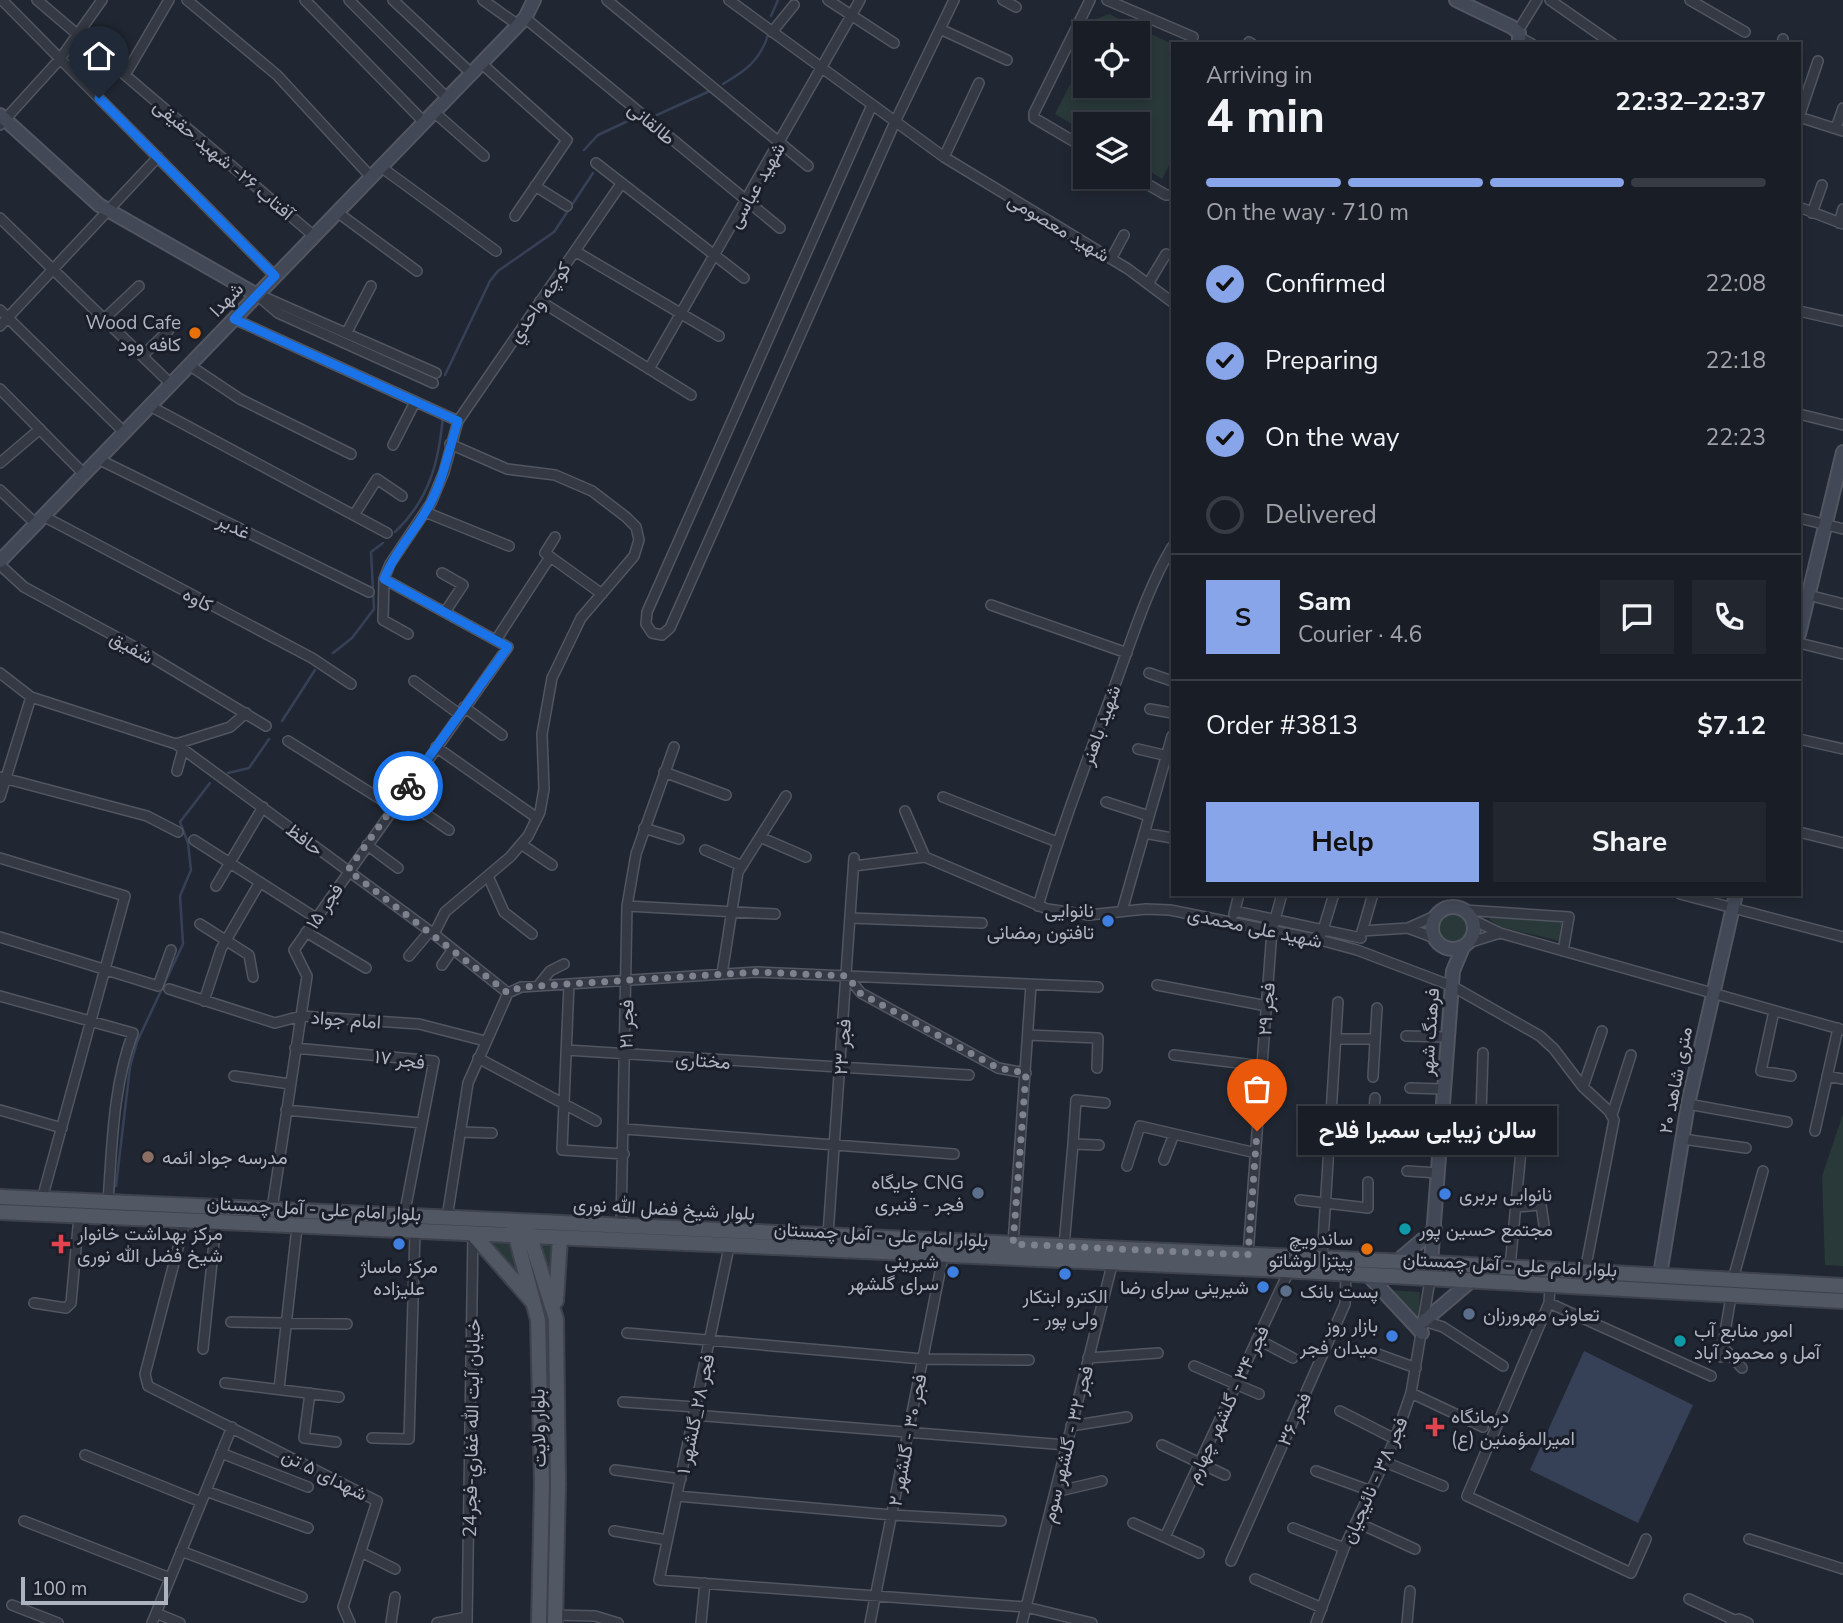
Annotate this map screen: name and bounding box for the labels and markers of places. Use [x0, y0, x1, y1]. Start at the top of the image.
pin [69, 26, 129, 98]
place label: Wood Cafe کافه وود [85, 310, 181, 358]
marker: Wood Cafe کافه وود [187, 325, 203, 341]
place label: نانوایی تافتون رمضانی [987, 898, 1094, 946]
marker: نانوایی تافتون رمضانی [1100, 913, 1116, 929]
pin [1227, 1059, 1287, 1131]
callout: سالن زیبایی سمیرا فلاح [1299, 1106, 1558, 1156]
place label: مدرسه جواد ائمه [162, 1145, 288, 1171]
marker: مدرسه جواد ائمه [140, 1149, 156, 1165]
place label: جایگاه CNG فجر - قنبری [871, 1170, 964, 1218]
place label: نانوایی بربری [1459, 1182, 1552, 1208]
marker: جایگاه CNG فجر - قنبری [970, 1185, 986, 1201]
marker: نانوایی بربری [1437, 1186, 1453, 1202]
place label: مجتمع حسین پور [1418, 1217, 1553, 1243]
place label: مرکز بهداشت خانوار شیخ فضل الله نوری [76, 1221, 223, 1269]
marker: مجتمع حسین پور [1397, 1221, 1413, 1237]
place label: ساندویچ پیتزا لوشاتو [1269, 1226, 1353, 1274]
marker: مرکز بهداشت خانوار شیخ فضل الله نوری [51, 1234, 71, 1254]
marker: مرکز ماساژ علیزاده [391, 1236, 407, 1252]
marker: ساندویچ پیتزا لوشاتو [1359, 1241, 1375, 1257]
place label: شیرینی سرای گلشهر [847, 1249, 939, 1297]
place label: مرکز ماساژ علیزاده [359, 1254, 438, 1302]
marker: شیرینی سرای گلشهر [945, 1264, 961, 1280]
marker: الکترو ابتکار - ولی پور [1057, 1266, 1073, 1282]
place label: شیرینی سرای رضا [1120, 1275, 1249, 1301]
marker: شیرینی سرای رضا [1255, 1279, 1271, 1295]
place label: پست بانک [1300, 1279, 1378, 1305]
marker: پست بانک [1278, 1283, 1294, 1299]
place label: الکترو ابتکار - ولی پور [1021, 1284, 1108, 1332]
place label: تعاونی مهرورزان [1483, 1302, 1600, 1328]
marker: تعاونی مهرورزان [1461, 1306, 1477, 1322]
place label: بازار روز میدان فجر [1299, 1313, 1378, 1361]
place label: امور منابع آب آمل و محمود آباد [1694, 1318, 1822, 1366]
marker: بازار روز میدان فجر [1384, 1328, 1400, 1344]
marker: امور منابع آب آمل و محمود آباد [1672, 1333, 1688, 1349]
place label: درمانگاه امیرالمؤمنین (ع) [1451, 1404, 1575, 1452]
marker: درمانگاه امیرالمؤمنین (ع) [1425, 1417, 1445, 1437]

